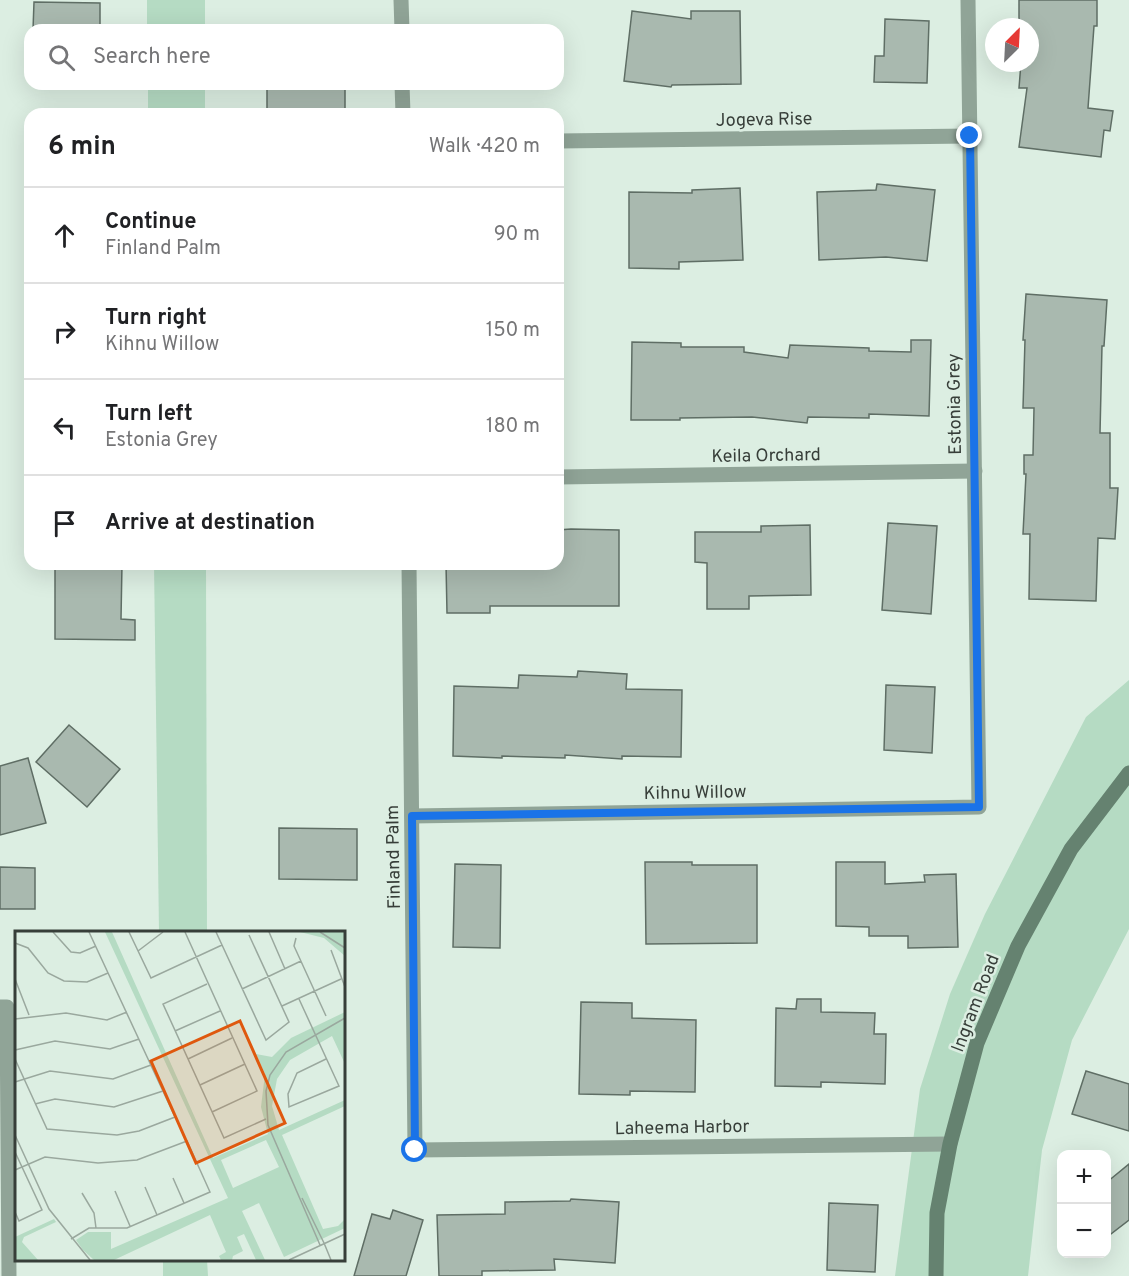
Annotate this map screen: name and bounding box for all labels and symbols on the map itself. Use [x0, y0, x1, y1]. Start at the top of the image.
north arrow [985, 18, 1039, 72]
street label: Jogeva Rise [716, 108, 813, 133]
route end [956, 122, 982, 148]
street label: Estonia Grey [943, 353, 968, 455]
street label: Keila Orchard [711, 444, 821, 469]
street label: Kihnu Willow [643, 781, 747, 806]
street label: Finland Palm [382, 805, 407, 909]
inset map [15, 931, 345, 1261]
street label: Ingram Road [947, 951, 1006, 1056]
street label: Laheema Harbor [614, 1116, 750, 1141]
route start [401, 1136, 427, 1162]

